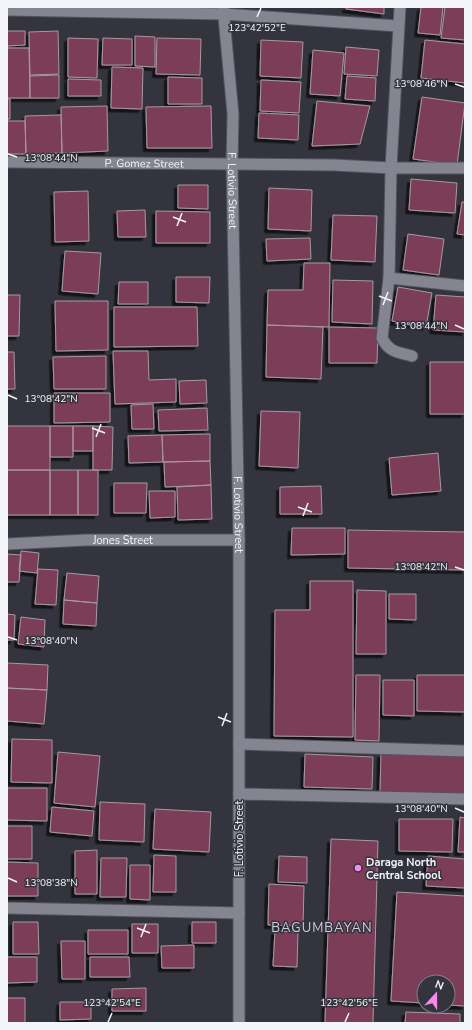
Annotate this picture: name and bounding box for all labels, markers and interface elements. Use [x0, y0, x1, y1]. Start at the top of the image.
text: 123°42'52"E [228, 21, 286, 35]
text: 13°08'46"N [394, 77, 448, 91]
text: 13°08'44"N [24, 151, 78, 165]
street label: F. Lotivio Street [224, 152, 241, 229]
street label: P. Gomez Street [104, 155, 184, 171]
text: 13°08'44"N [394, 319, 448, 333]
text: 13°08'42"N [24, 392, 78, 406]
street label: F. Lotivio Street [230, 476, 247, 553]
street label: Jones Street [92, 533, 153, 548]
text: 13°08'42"N [394, 560, 448, 574]
text: 13°08'40"N [24, 634, 78, 648]
street label: F. Lotivio Street [232, 801, 247, 877]
text: 13°08'40"N [394, 802, 448, 816]
place label: Daraga North Central School [366, 855, 442, 883]
marker: Daraga North Central School [353, 863, 363, 873]
text: 13°08'38"N [24, 876, 78, 890]
district label: BAGUMBAYAN [271, 919, 373, 937]
north arrow [416, 974, 456, 1014]
text: N [433, 977, 446, 994]
text: 123°42'54"E [83, 996, 141, 1010]
text: 123°42'56"E [320, 996, 378, 1010]

